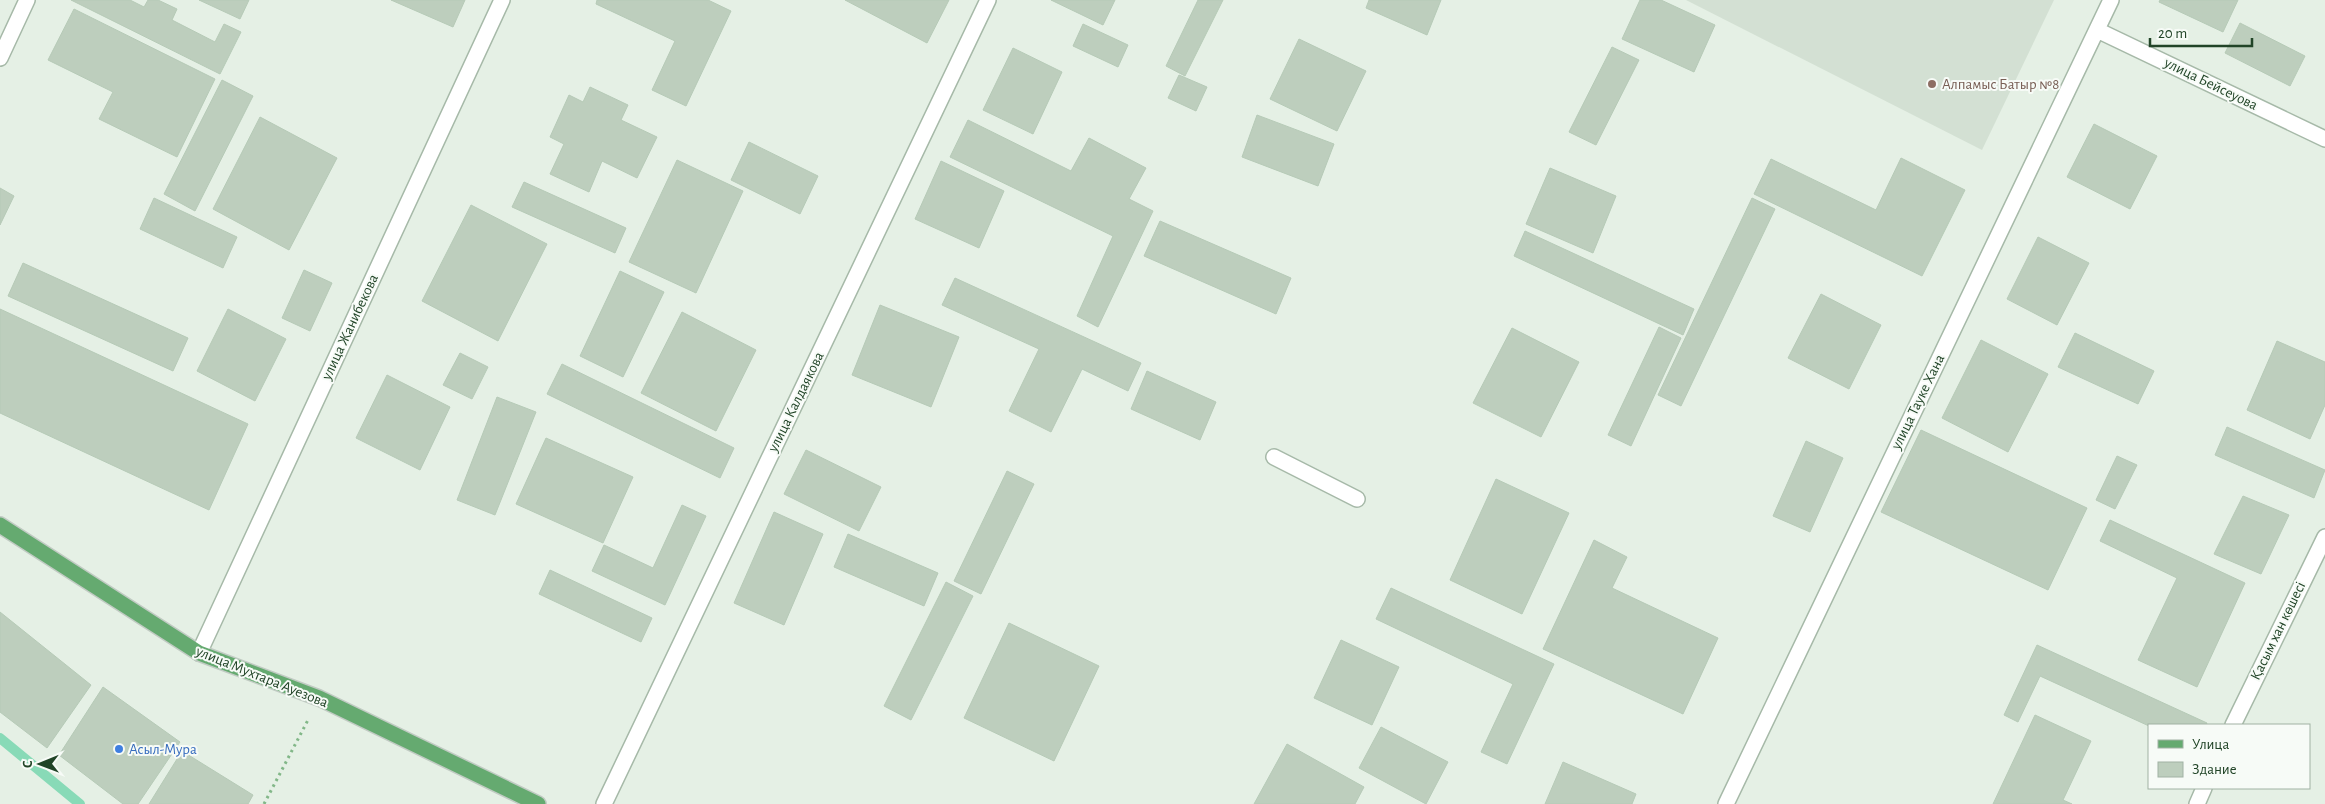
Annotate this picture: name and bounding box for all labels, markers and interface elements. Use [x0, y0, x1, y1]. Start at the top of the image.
scale bar [2150, 15, 2252, 47]
text: 20 m [2158, 26, 2187, 41]
street label: улица Бейсеуова [2161, 55, 2260, 113]
place label: Алпамыс Батыр №8 [1942, 77, 2059, 92]
marker: Алпамыс Батыр №8 [1926, 78, 1938, 90]
street label: улица Жанибекова [319, 272, 381, 383]
street label: улица Калдаякова [765, 349, 827, 455]
street label: улица Тауке Хана [1888, 352, 1948, 453]
street label: Қасым хан көшесі [2248, 579, 2308, 683]
street label: улица Мухтара Ауезова [193, 643, 330, 710]
legend [2148, 724, 2310, 789]
text: Улица [2192, 737, 2229, 752]
north arrow [15, 739, 65, 789]
place label: Асыл-Мура [129, 742, 197, 757]
marker: Асыл-Мура [113, 743, 125, 755]
text: С [21, 760, 35, 768]
text: Здание [2192, 762, 2237, 777]

